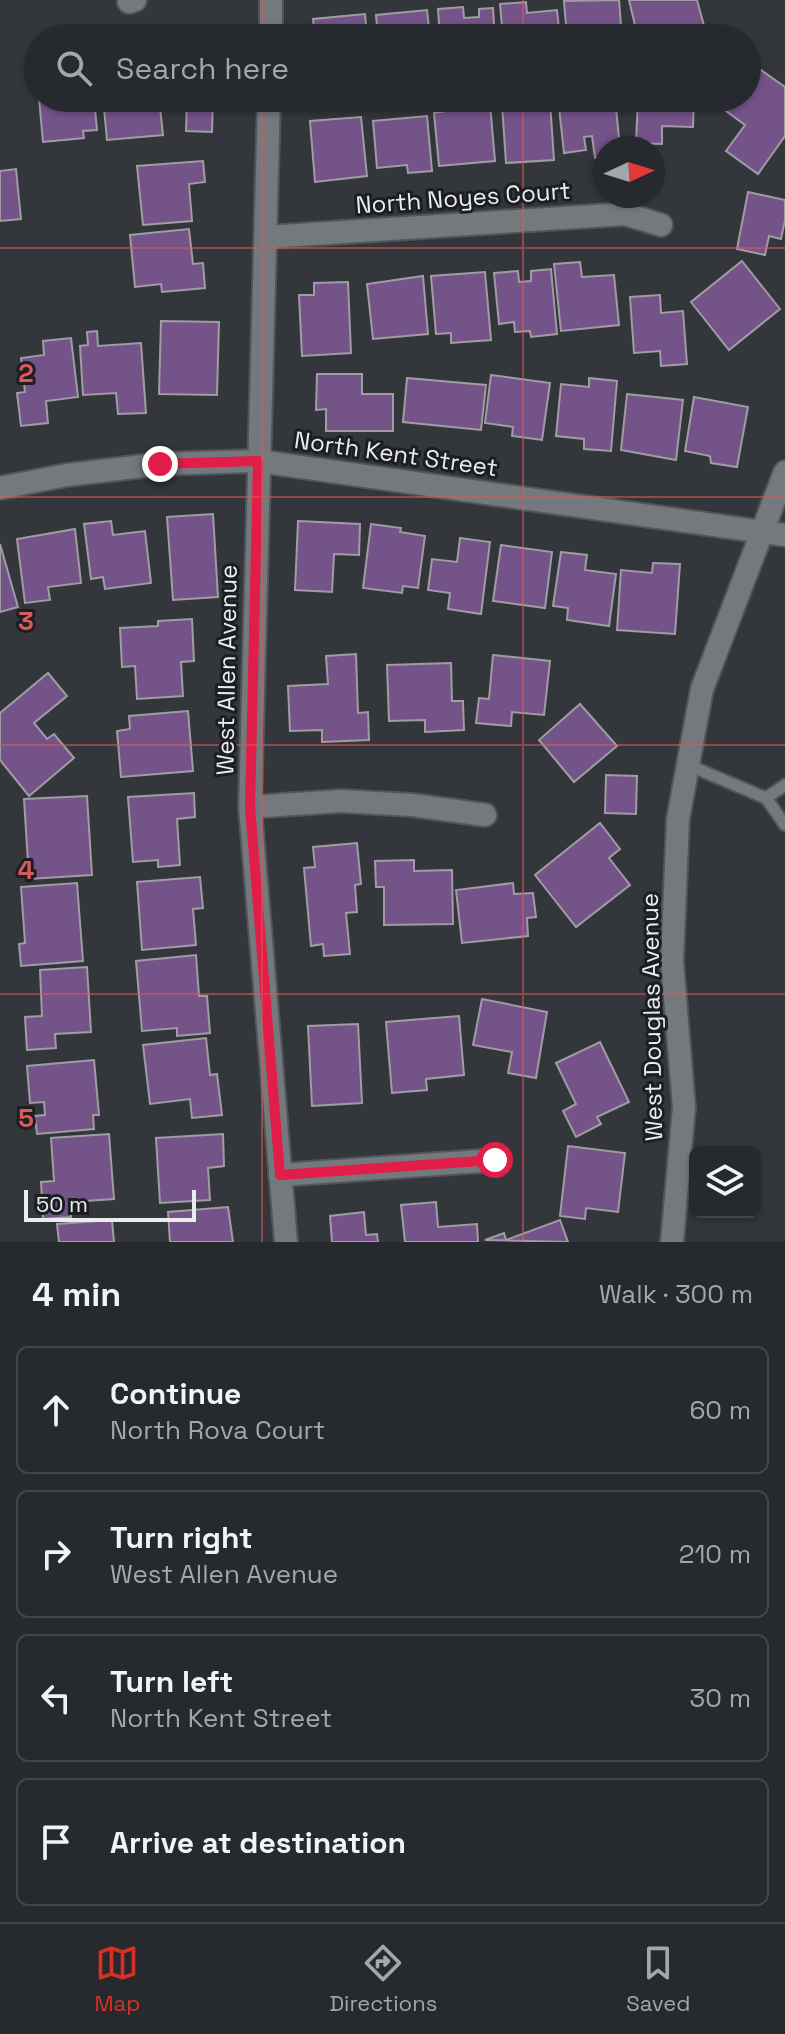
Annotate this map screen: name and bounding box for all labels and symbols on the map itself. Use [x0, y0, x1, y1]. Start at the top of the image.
north arrow [593, 136, 665, 208]
street label: North Noyes Court [355, 175, 571, 220]
text: 2 [18, 356, 34, 390]
street label: North Kent Street [292, 424, 500, 483]
route end [142, 446, 178, 482]
street label: West Allen Avenue [209, 564, 244, 776]
text: 3 [18, 604, 34, 638]
text: 4 [18, 853, 34, 887]
street label: West Douglas Avenue [634, 893, 669, 1141]
text: 5 [18, 1101, 34, 1135]
route start [477, 1142, 513, 1178]
scale bar [24, 1186, 196, 1222]

